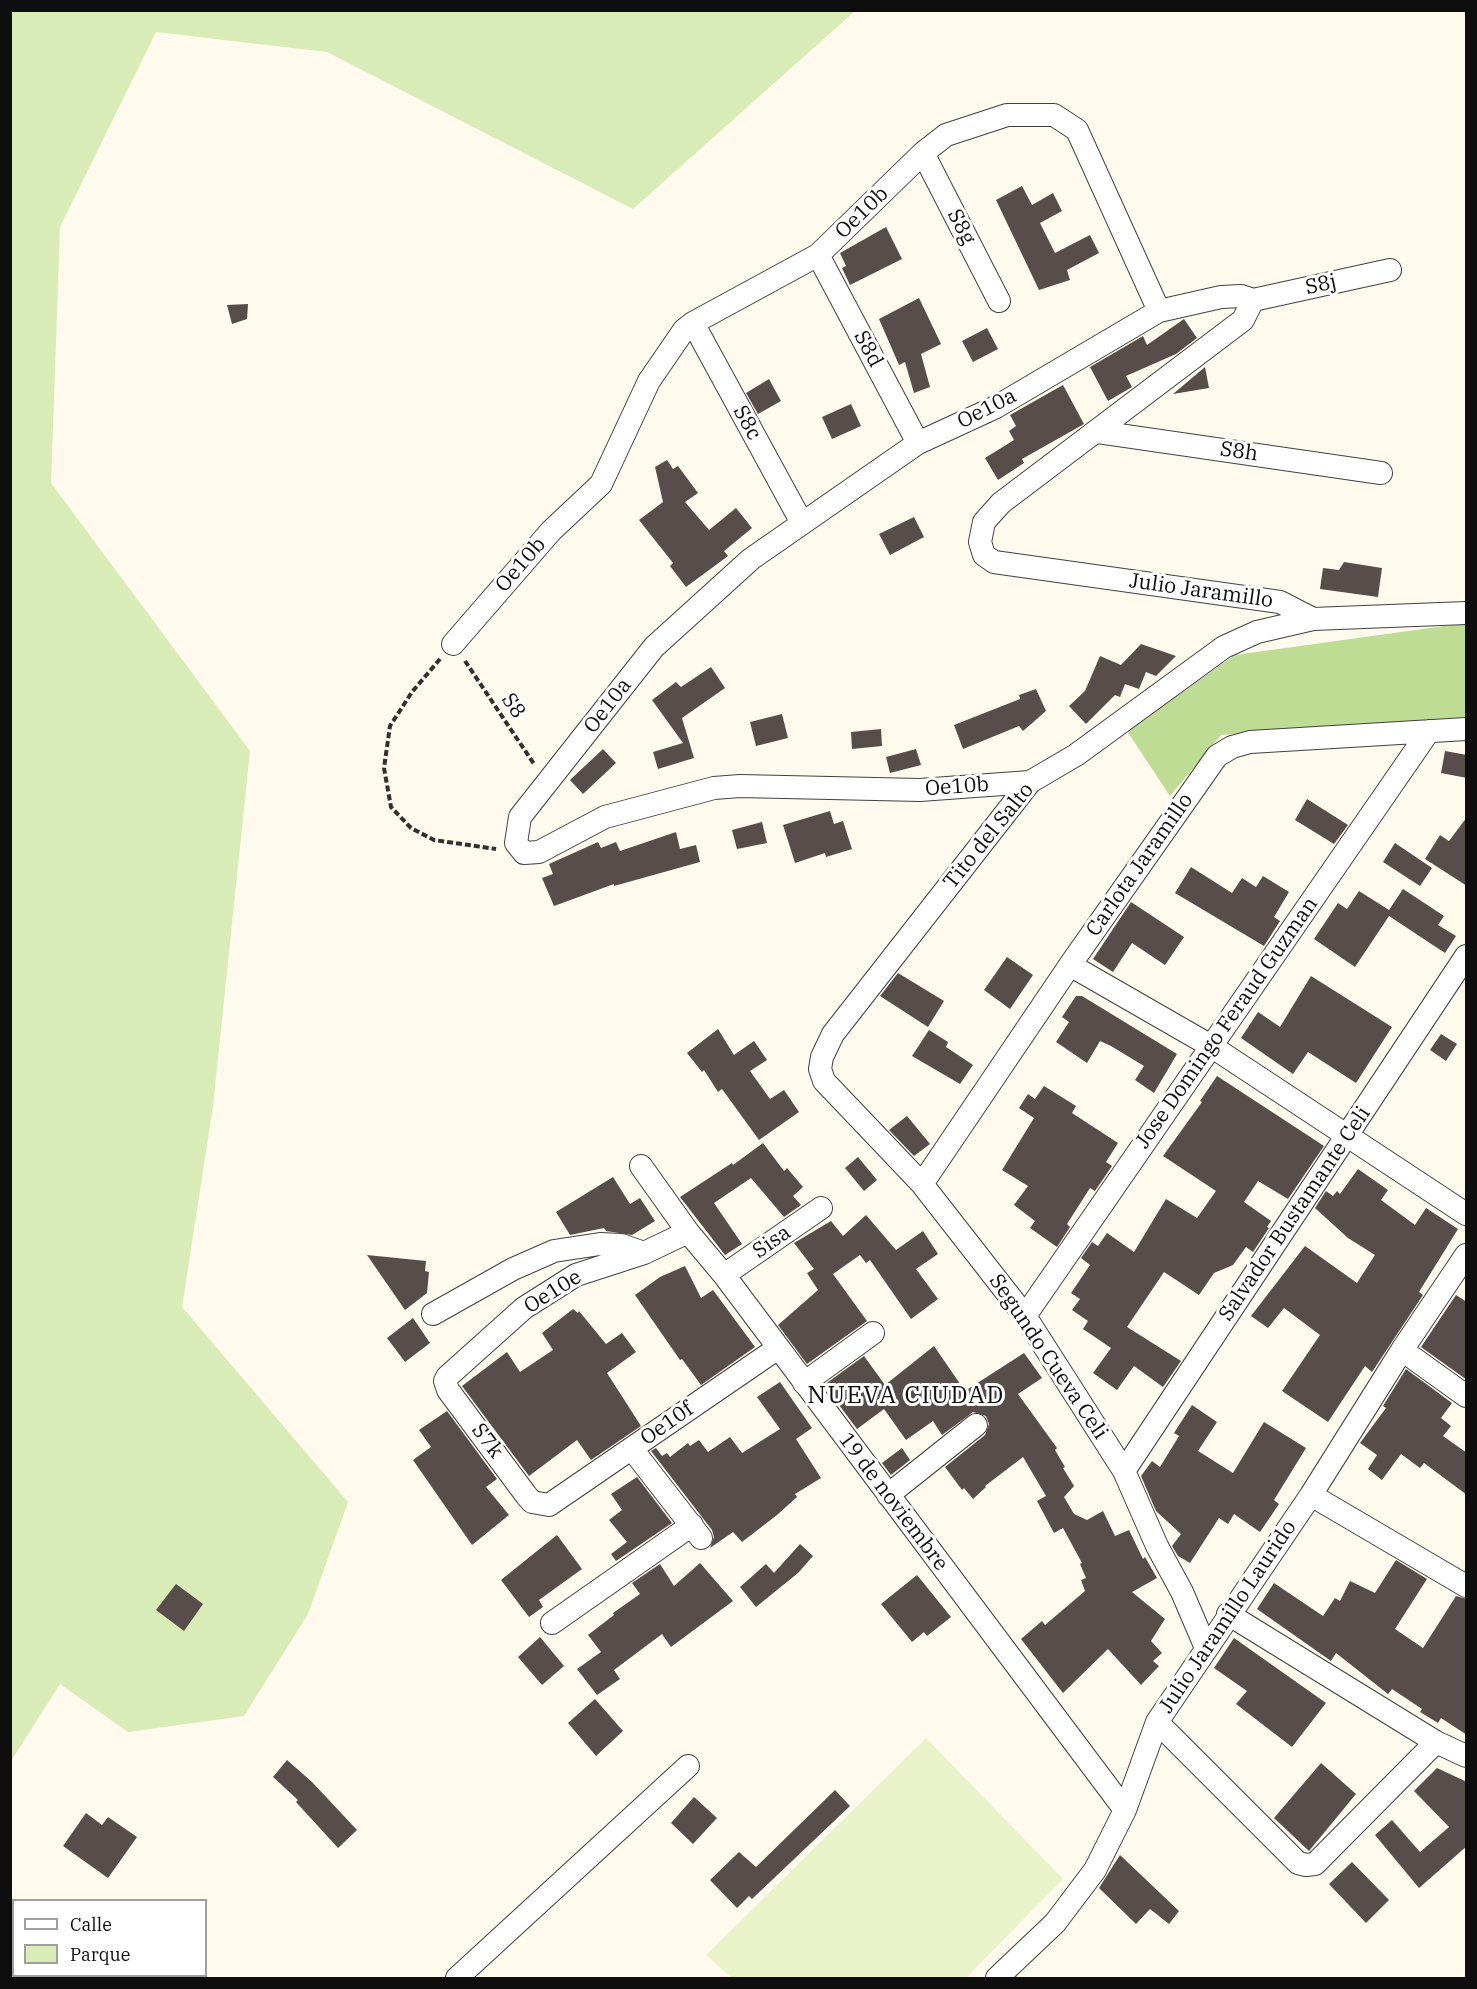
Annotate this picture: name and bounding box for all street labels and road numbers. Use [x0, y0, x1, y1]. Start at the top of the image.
street label: Oe10b [830, 182, 894, 244]
street label: S8g [942, 205, 980, 249]
street label: S8j [1303, 269, 1339, 301]
street label: S8d [848, 326, 888, 372]
street label: Oe10a [953, 383, 1021, 435]
street label: S8c [727, 401, 767, 445]
street label: S8h [1218, 437, 1260, 467]
street label: Oe10b [490, 533, 552, 597]
street label: Julio Jaramillo [1127, 568, 1275, 614]
street label: Oe10a [579, 673, 637, 739]
street label: S8 [496, 689, 530, 723]
street label: Oe10b [924, 772, 990, 802]
street label: Tito del Salto [939, 778, 1039, 894]
street label: Carlota Jaramillo [1081, 789, 1199, 941]
street label: Jose Domingo Feraud Guzman [1130, 893, 1324, 1153]
street label: Salvador Bustamante Celi [1214, 1102, 1376, 1326]
street label: Sisa [748, 1220, 796, 1264]
street label: Oe10e [520, 1265, 586, 1319]
street label: Segundo Cueva Celi [983, 1270, 1113, 1444]
street label: Oe10f [636, 1397, 698, 1451]
street label: S7k [466, 1419, 508, 1463]
street label: 19 de noviembre [833, 1428, 953, 1576]
street label: Julio Jaramillo Laurido [1154, 1516, 1302, 1718]

